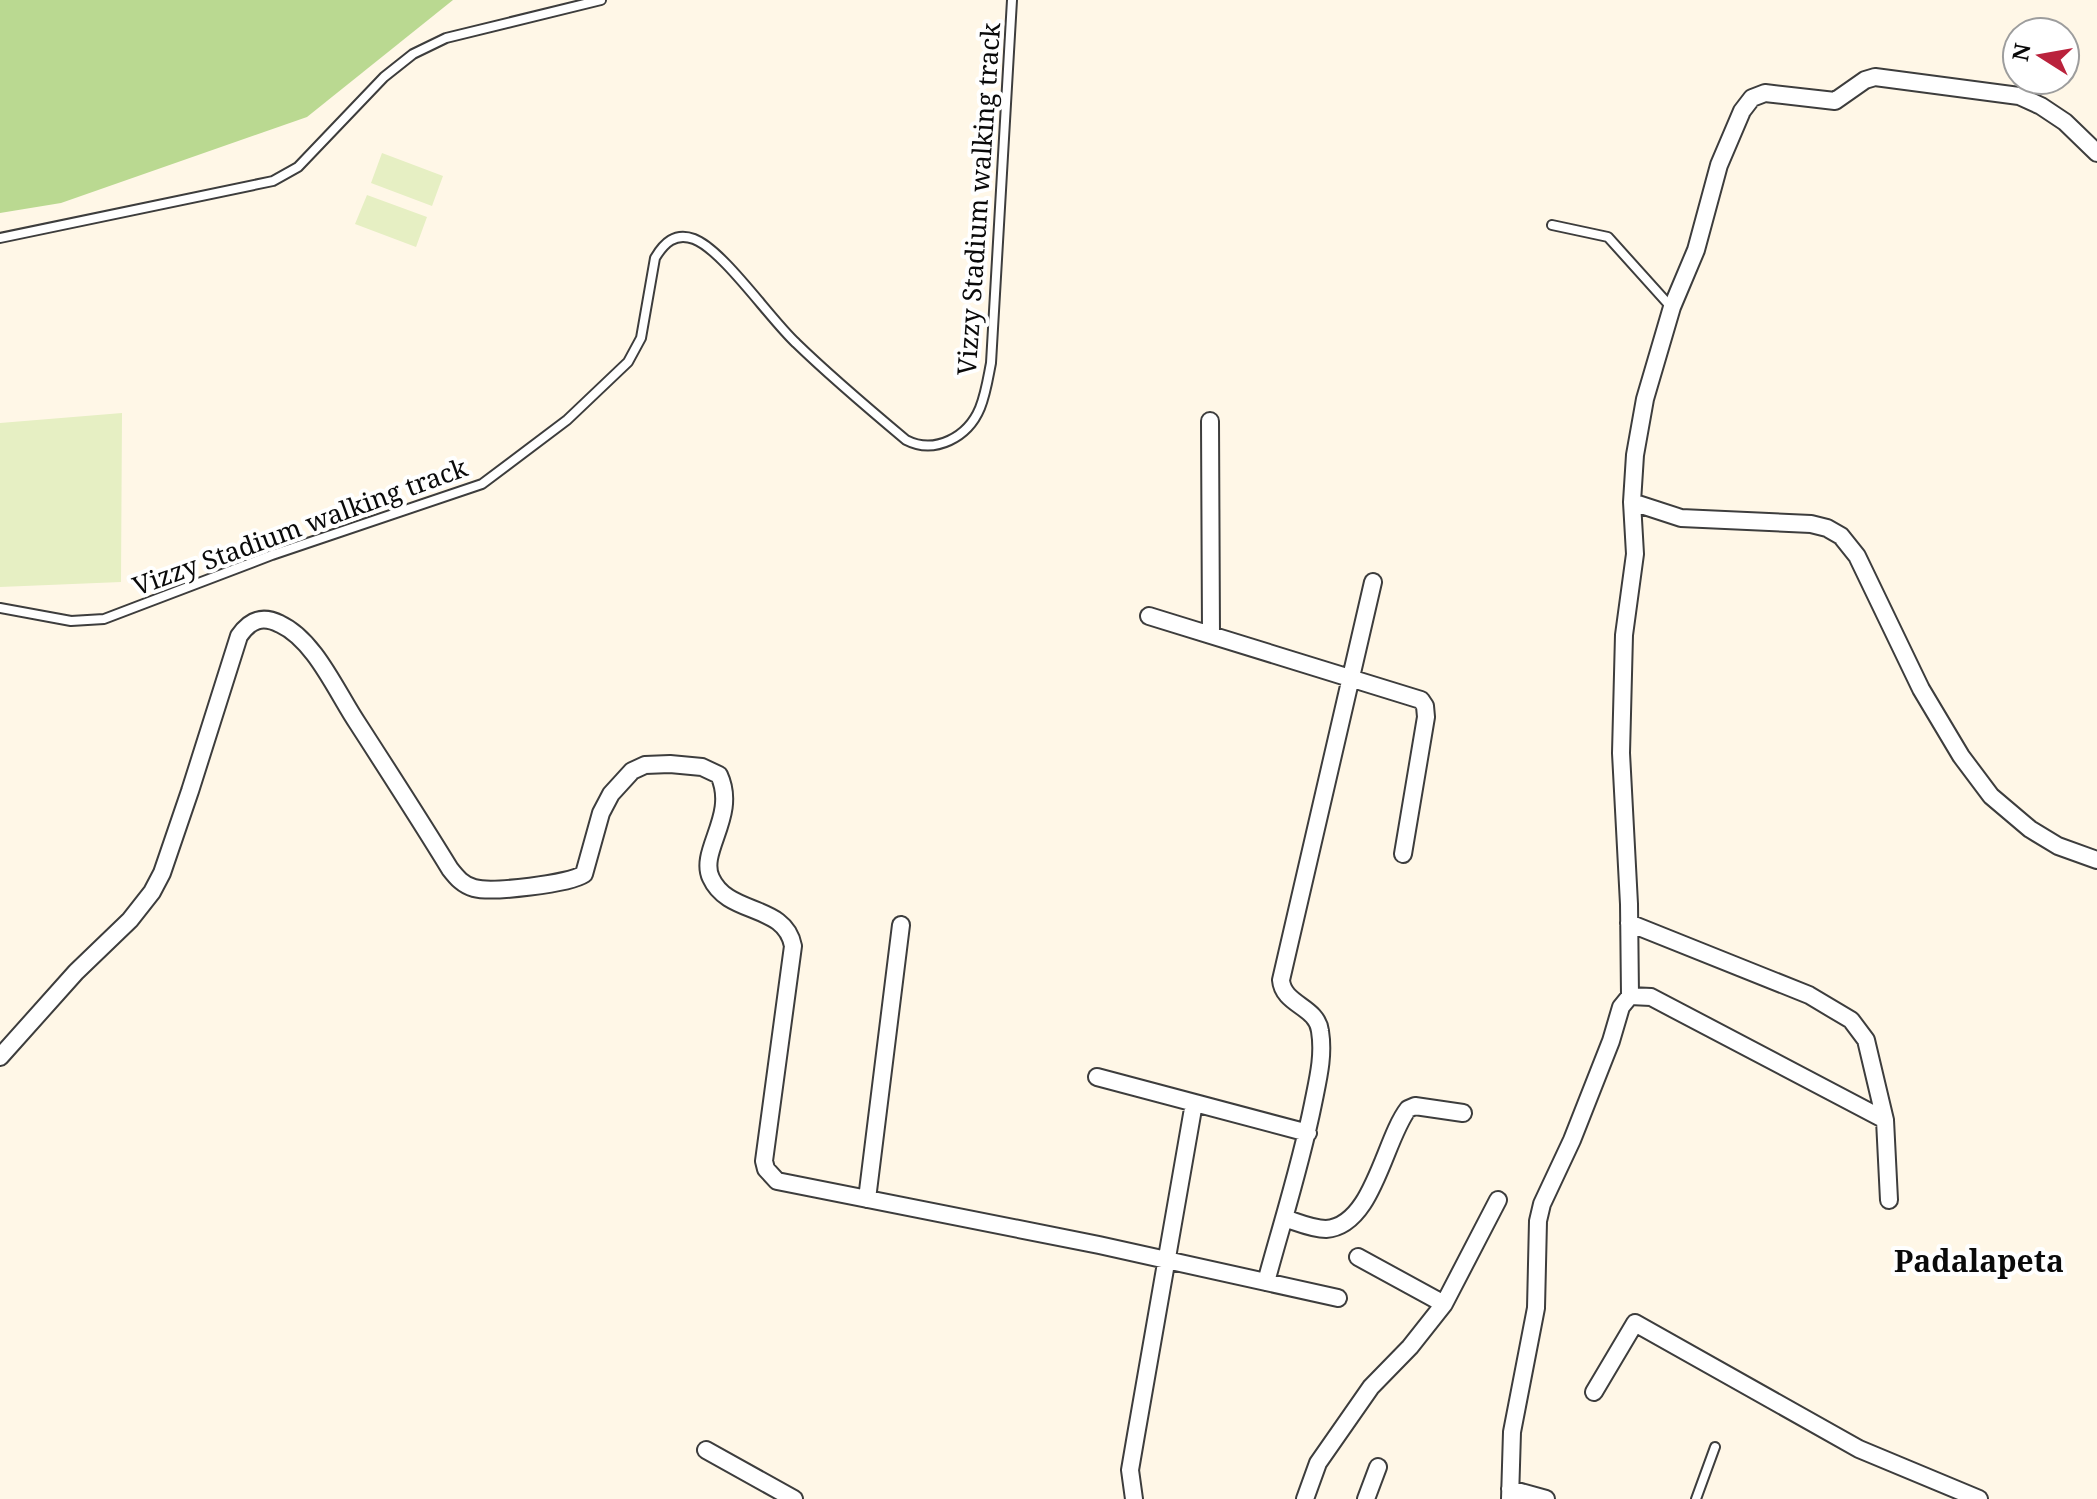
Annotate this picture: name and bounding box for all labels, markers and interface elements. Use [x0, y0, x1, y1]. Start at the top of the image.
north arrow [2001, 16, 2081, 96]
street label: Vizzy Stadium walking track [948, 21, 1008, 377]
text: N [2004, 41, 2037, 63]
street label: Vizzy Stadium walking track [127, 448, 473, 603]
district label: Padalapeta [1894, 1240, 2064, 1281]

